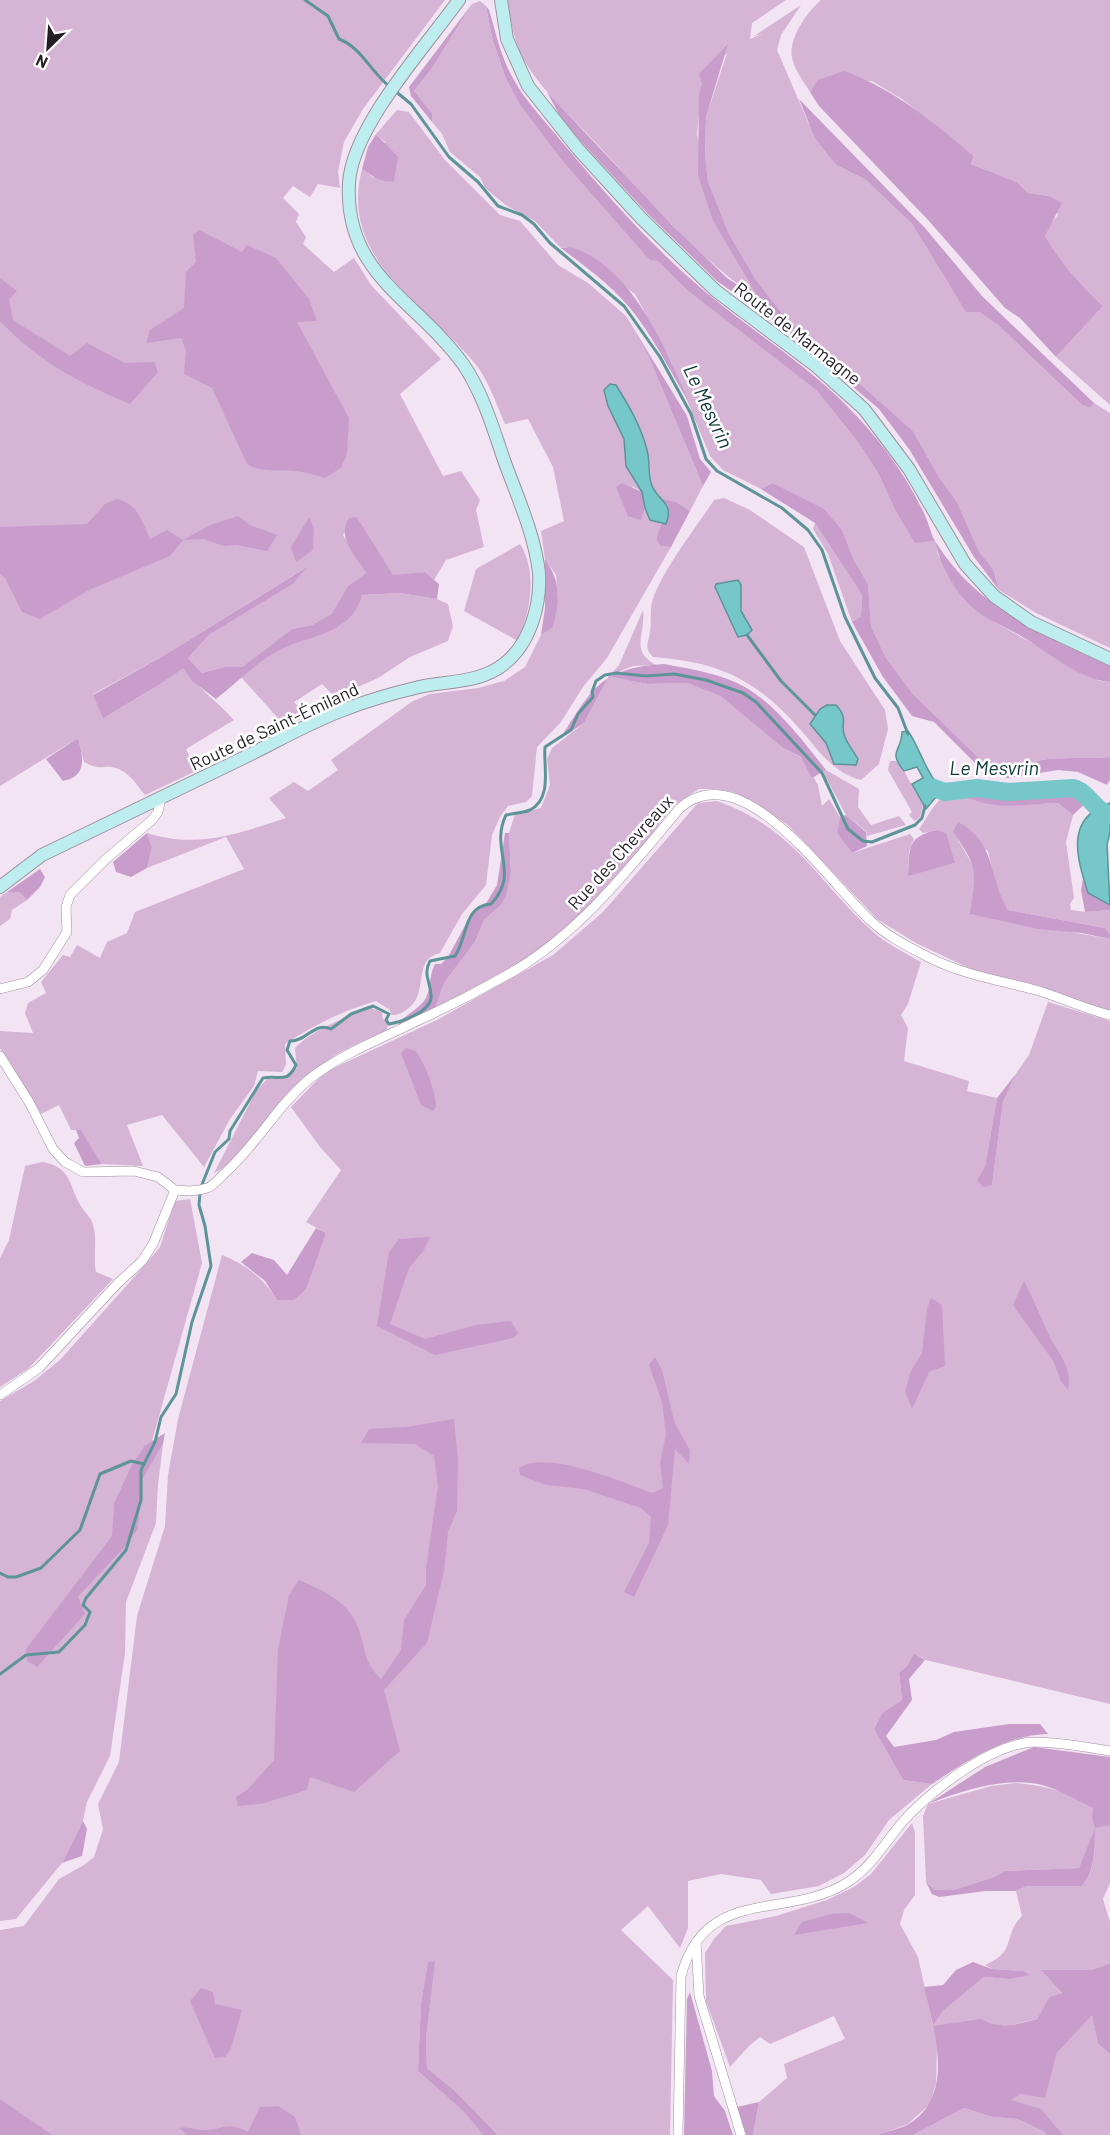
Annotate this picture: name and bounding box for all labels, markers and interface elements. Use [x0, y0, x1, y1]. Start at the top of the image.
north arrow [18, 18, 78, 78]
text: N [33, 51, 50, 73]
street label: Route de Marmagne [730, 277, 866, 389]
water label: Le Mesvrin [679, 360, 739, 452]
street label: Route de Saint-Émiland [186, 677, 362, 775]
water label: Le Mesvrin [949, 755, 1039, 779]
street label: Rue des Chevreaux [563, 790, 678, 914]

